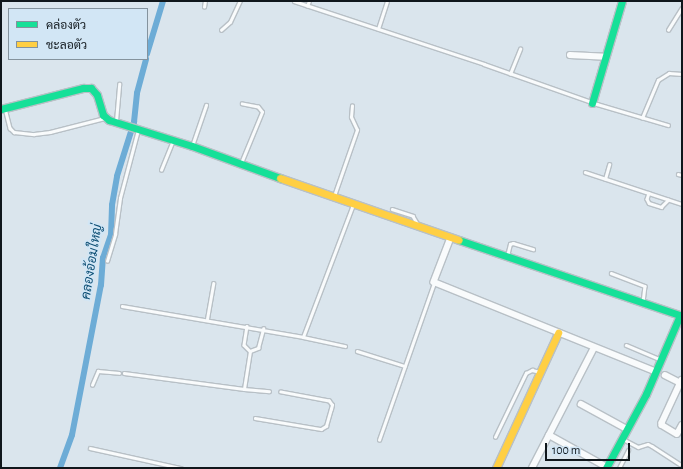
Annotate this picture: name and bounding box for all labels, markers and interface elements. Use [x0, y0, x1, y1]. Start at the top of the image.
legend [8, 8, 148, 60]
text: คล่องตัว [46, 19, 86, 31]
text: ชะลอตัว [46, 39, 87, 51]
water label: คลองอ้อมใหญ่ [79, 223, 107, 301]
scale bar [547, 435, 632, 461]
text: 100 m [552, 444, 580, 456]

